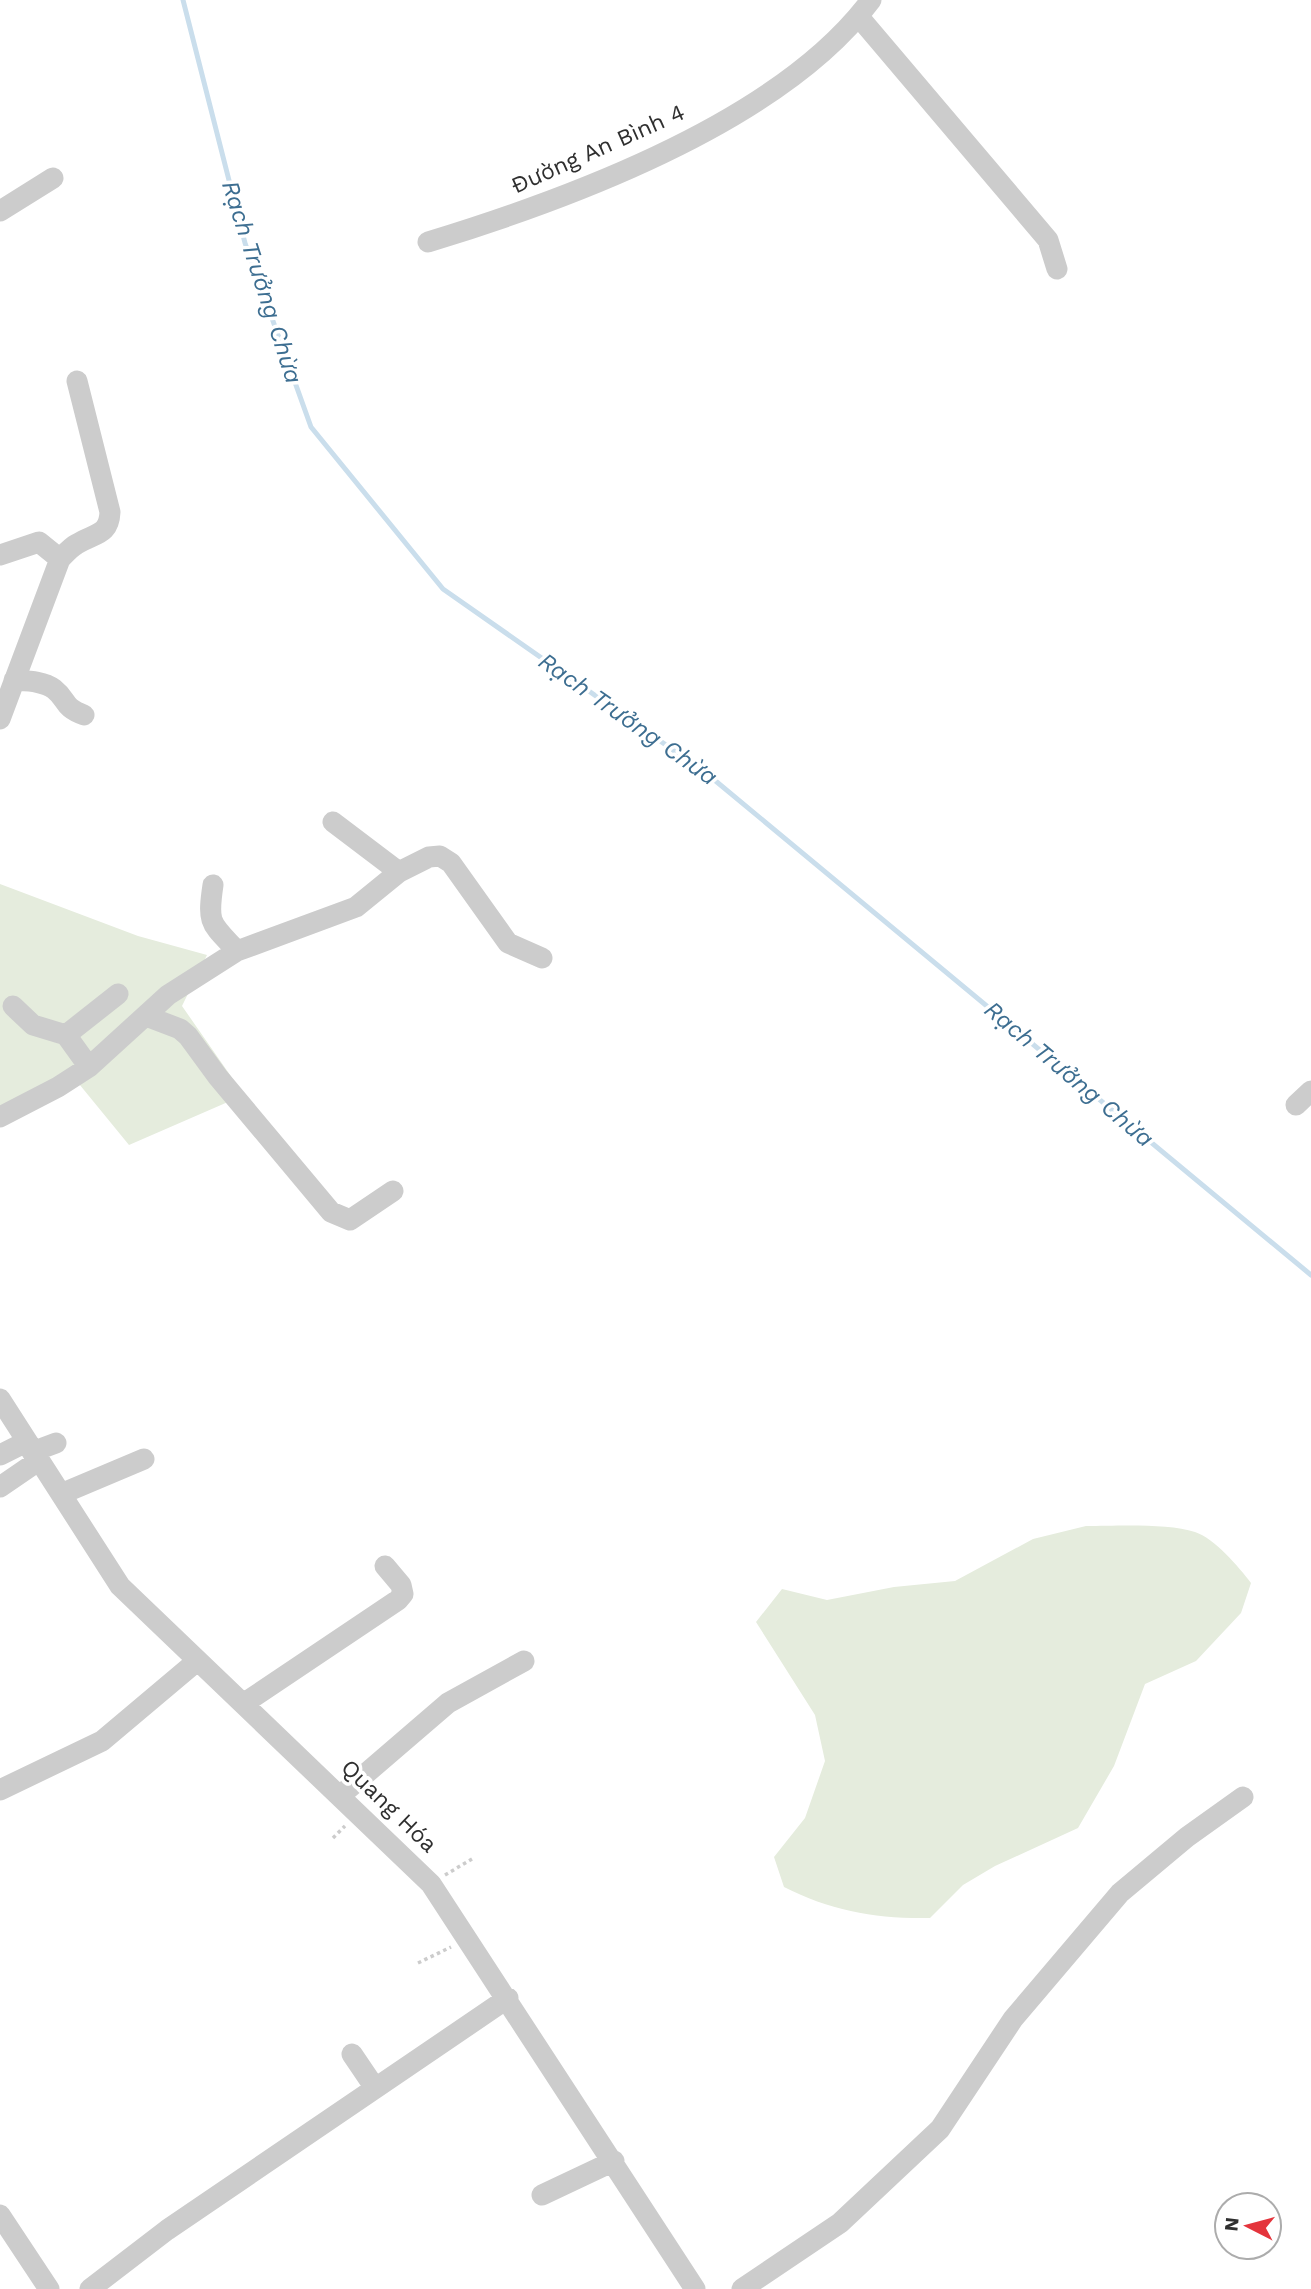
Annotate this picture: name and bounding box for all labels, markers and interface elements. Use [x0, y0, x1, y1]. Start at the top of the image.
street label: Đường An Bình 4 [507, 99, 689, 199]
water label: Rạch Trưởng Chừa [216, 177, 308, 387]
water label: Rạch Trưởng Chừa [533, 647, 723, 791]
water label: Rạch Trưởng Chừa [979, 995, 1159, 1153]
street label: Quang Hóa [336, 1754, 442, 1858]
north arrow [1213, 2191, 1283, 2261]
text: N [1219, 2216, 1244, 2232]

